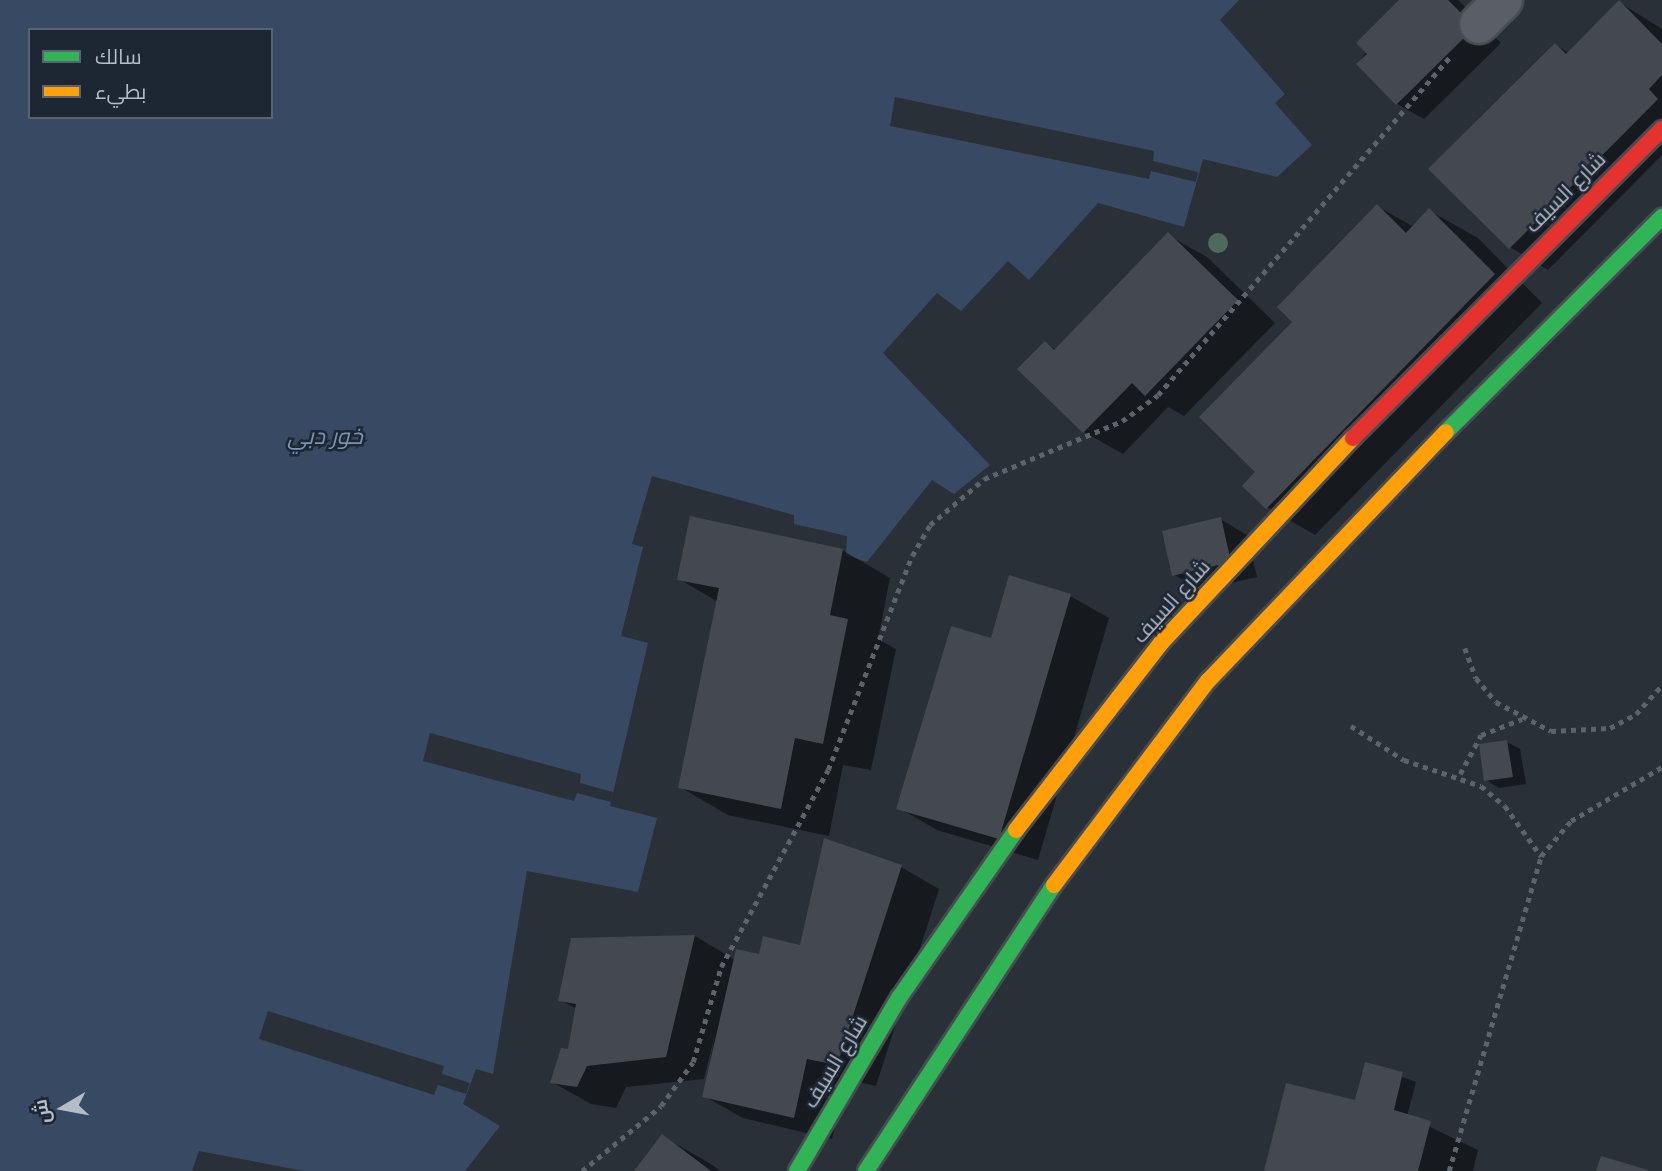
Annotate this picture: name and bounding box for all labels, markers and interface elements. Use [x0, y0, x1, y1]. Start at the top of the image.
legend [28, 28, 273, 119]
text: سالك [95, 45, 142, 70]
text: بطيء [95, 80, 146, 105]
street label: شارع السيف [1520, 147, 1612, 239]
water label: خور دبي [287, 423, 363, 451]
street label: شارع السيف [1128, 555, 1216, 649]
street label: شارع السيف [798, 1011, 874, 1113]
north arrow [28, 1073, 98, 1143]
text: ش [29, 1098, 55, 1126]

